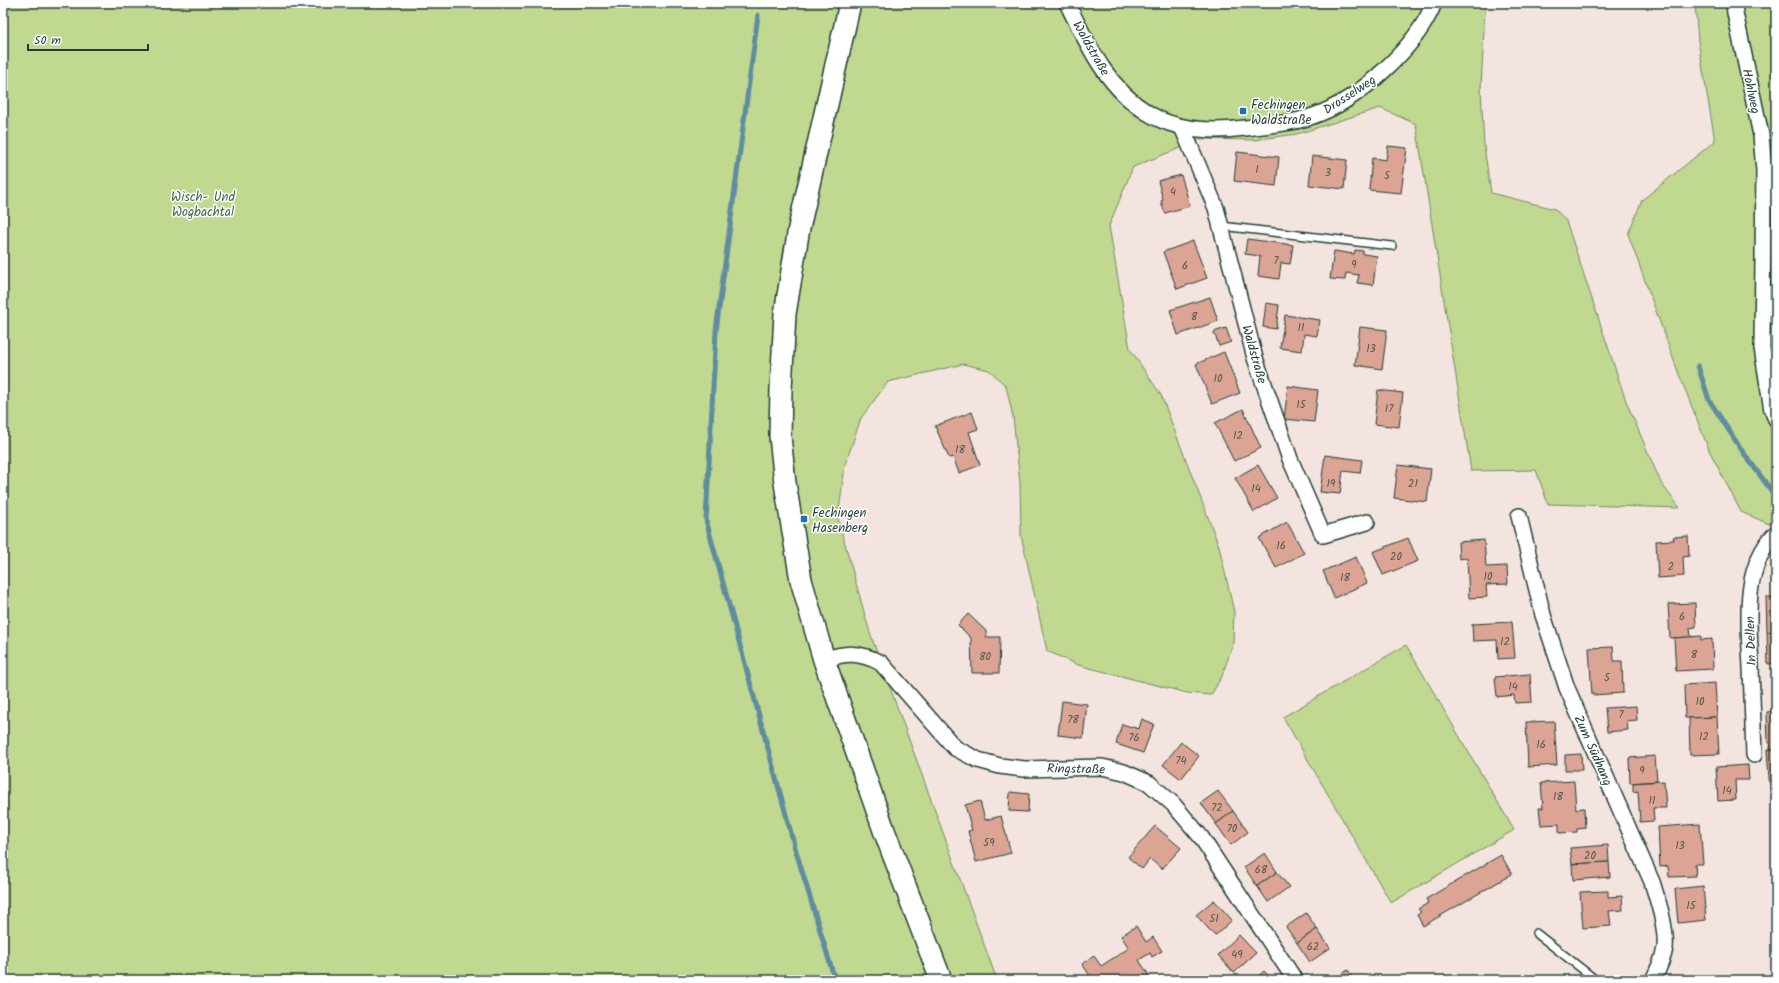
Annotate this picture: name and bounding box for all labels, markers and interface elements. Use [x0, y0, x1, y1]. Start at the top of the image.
street label: Waldstraße [1067, 17, 1115, 80]
scale bar [28, 26, 148, 52]
text: 50 m [34, 31, 61, 50]
street label: Hohlweg [1736, 67, 1766, 116]
street label: Drosselweg [1319, 70, 1380, 120]
place label: Fechingen Waldstraße [1251, 95, 1312, 131]
marker: Fechingen Waldstraße [1238, 106, 1248, 116]
house number: 1 [1255, 161, 1259, 179]
house number: 3 [1325, 164, 1331, 182]
house number: 5 [1384, 167, 1391, 185]
house number: 4 [1170, 183, 1176, 201]
park label: Wisch- Und Wogbachtal [171, 187, 235, 223]
house number: 7 [1273, 252, 1279, 270]
house number: 9 [1351, 256, 1357, 274]
house number: 6 [1182, 257, 1188, 275]
house number: 8 [1191, 308, 1198, 326]
house number: 11 [1298, 319, 1304, 337]
street label: Waldstraße [1235, 323, 1272, 386]
house number: 13 [1366, 340, 1376, 358]
house number: 10 [1214, 370, 1223, 388]
house number: 15 [1296, 396, 1307, 414]
house number: 17 [1385, 400, 1394, 418]
house number: 12 [1233, 427, 1243, 445]
house number: 18 [955, 441, 965, 459]
house number: 19 [1327, 475, 1336, 493]
house number: 21 [1408, 475, 1418, 493]
house number: 14 [1251, 480, 1261, 498]
place label: Fechingen Hasenberg [812, 503, 868, 539]
marker: Fechingen Hasenberg [799, 514, 809, 524]
house number: 16 [1276, 537, 1286, 555]
house number: 20 [1390, 548, 1402, 566]
house number: 2 [1668, 558, 1674, 576]
house number: 10 [1484, 568, 1493, 586]
house number: 18 [1340, 569, 1350, 587]
house number: 6 [1679, 608, 1685, 626]
street label: In Dellen [1740, 616, 1763, 666]
house number: 12 [1500, 633, 1510, 651]
house number: 8 [1691, 646, 1698, 664]
house number: 80 [979, 648, 992, 666]
house number: 5 [1604, 669, 1611, 687]
house number: 14 [1508, 678, 1518, 696]
house number: 10 [1696, 693, 1705, 711]
house number: 7 [1618, 706, 1624, 724]
house number: 78 [1067, 711, 1079, 729]
street label: Zum Südhang [1568, 712, 1618, 789]
house number: 12 [1699, 728, 1709, 746]
house number: 76 [1128, 729, 1140, 747]
house number: 16 [1536, 736, 1546, 754]
house number: 74 [1175, 752, 1187, 770]
street label: Ringstraße [1047, 758, 1105, 781]
house number: 9 [1639, 762, 1645, 780]
house number: 14 [1722, 782, 1732, 800]
house number: 18 [1553, 788, 1563, 806]
house number: 11 [1649, 792, 1655, 810]
house number: 72 [1211, 799, 1223, 817]
house number: 70 [1227, 820, 1238, 838]
house number: 59 [983, 834, 995, 852]
house number: 13 [1675, 837, 1685, 855]
house number: 20 [1584, 847, 1596, 865]
house number: 68 [1255, 861, 1268, 879]
house number: 15 [1686, 897, 1697, 915]
house number: 51 [1209, 910, 1219, 928]
house number: 62 [1307, 938, 1319, 956]
house number: 49 [1231, 946, 1243, 964]

